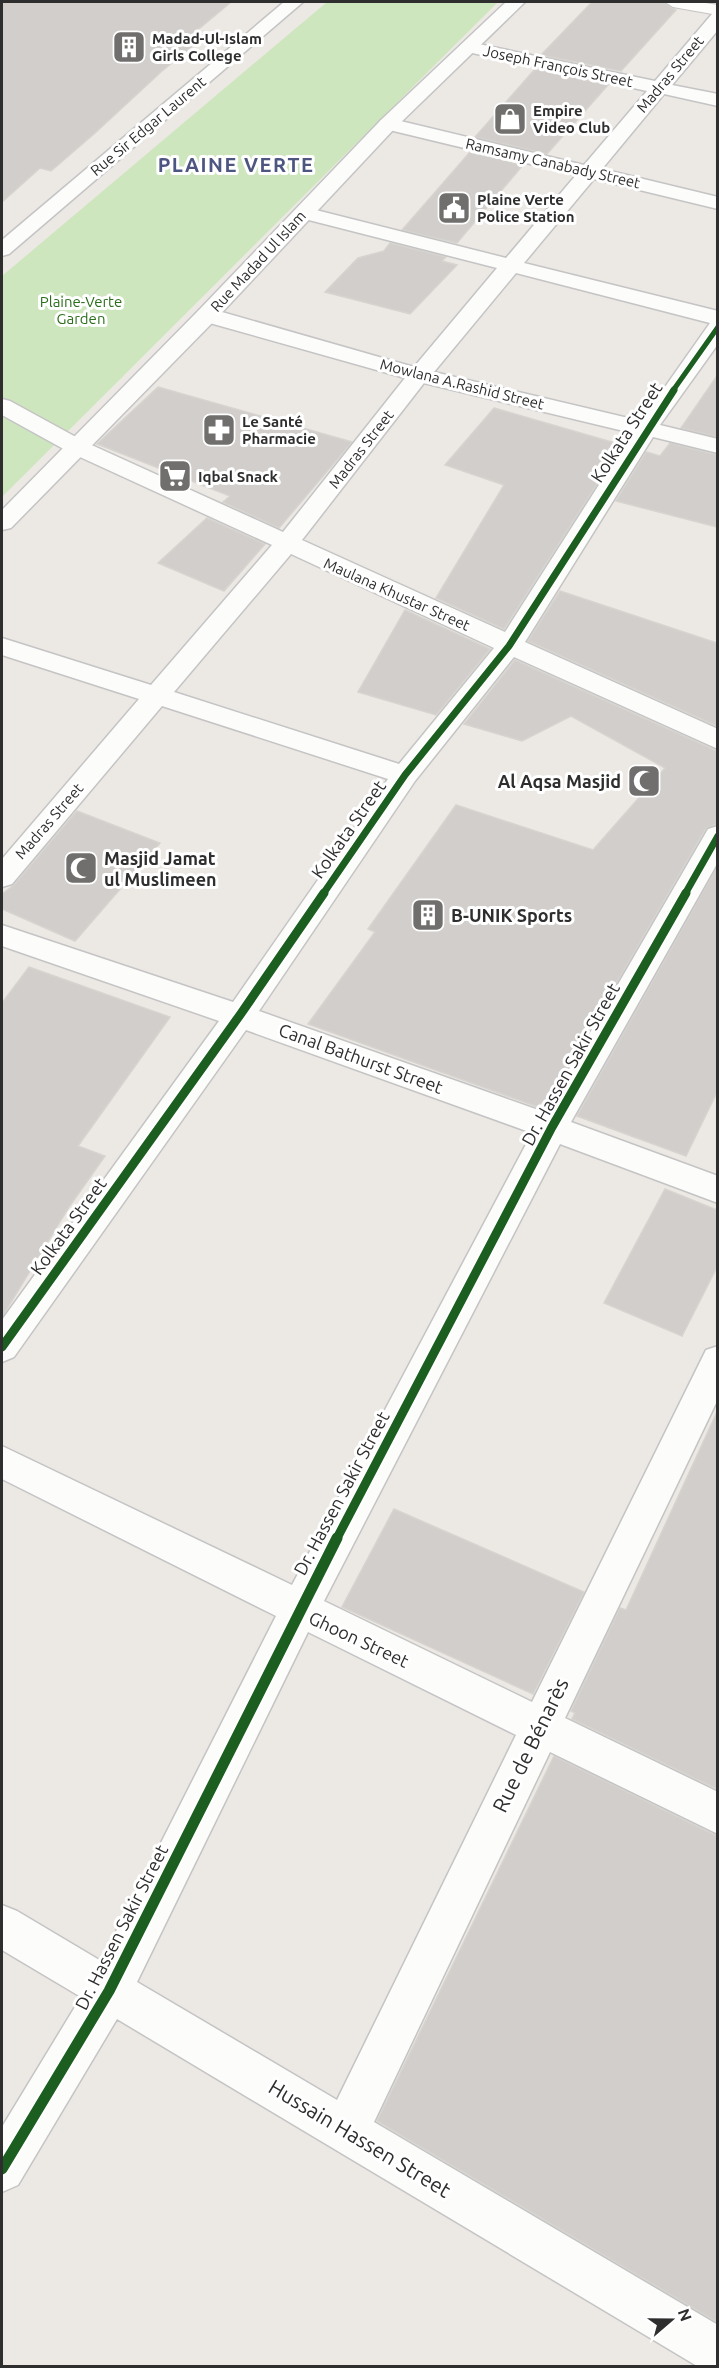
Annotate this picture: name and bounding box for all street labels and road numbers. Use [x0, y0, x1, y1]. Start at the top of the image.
street label: Madras Street [633, 32, 707, 116]
street label: Joseph François Street [482, 42, 634, 90]
street label: Rue Sir Edgar Laurent [87, 73, 209, 179]
street label: Ramsamy Canabady Street [464, 135, 642, 191]
street label: Rue Madad Ul Islam [207, 207, 309, 315]
street label: Mowlana A.Rashid Street [378, 355, 546, 413]
street label: Kolkata Street [586, 378, 666, 486]
street label: Madras Street [325, 406, 397, 492]
street label: Maulana Khustar Street [321, 554, 473, 634]
street label: Kolkata Street [307, 776, 389, 882]
street label: Madras Street [12, 780, 87, 862]
street label: Dr. Hassen Sakir Street [517, 979, 623, 1149]
street label: Canal Bathurst Street [276, 1019, 446, 1097]
street label: Kolkata Street [26, 1174, 110, 1278]
street label: Dr. Hassen Sakir Street [289, 1408, 393, 1578]
street label: Ghoon Street [306, 1607, 412, 1671]
street label: Rue de Bénarès [487, 1674, 573, 1816]
street label: Dr. Hassen Sakir Street [71, 1841, 171, 2013]
street label: Hussain Hassen Street [265, 2074, 455, 2202]

